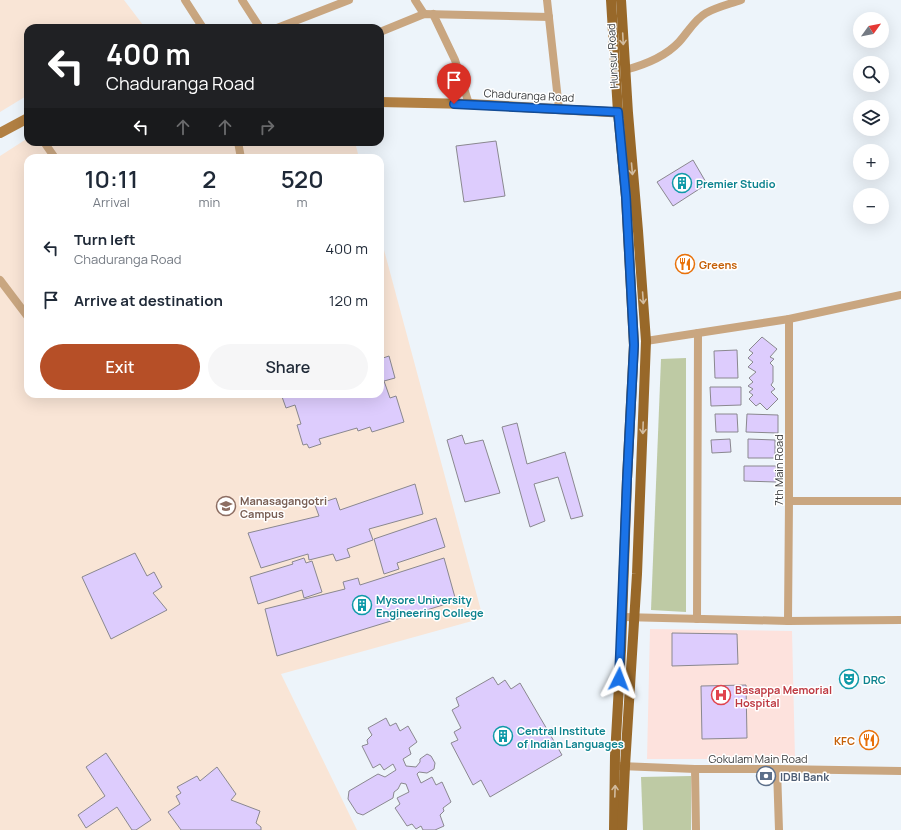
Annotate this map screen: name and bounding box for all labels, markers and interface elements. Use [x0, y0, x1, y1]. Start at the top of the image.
north arrow [853, 12, 889, 48]
map controls [853, 12, 889, 224]
street label: Hunsur Road [603, 23, 621, 89]
one-way arrow [620, 32, 627, 45]
text: 400 m [106, 35, 191, 73]
icon: left [40, 40, 92, 92]
button: search [853, 56, 889, 92]
pin [437, 63, 471, 104]
icon: arrive [443, 69, 465, 91]
text: Chaduranga Road [106, 71, 255, 95]
street label: Chaduranga Road [483, 85, 575, 105]
button: layers [853, 100, 889, 136]
icon: left [130, 116, 152, 138]
icon: ahead [172, 116, 194, 138]
icon: ahead [214, 116, 236, 138]
icon: right [256, 116, 278, 138]
button: + [853, 144, 889, 180]
text: 10:11 [84, 162, 138, 195]
text: 2 [202, 162, 216, 195]
text: 520 [281, 162, 324, 195]
one-way arrow [629, 162, 636, 175]
building icon: Premier Studio [671, 172, 693, 194]
place label: Premier Studio [696, 176, 776, 191]
button: − [853, 188, 889, 224]
text: Arrival [93, 193, 130, 211]
text: min [198, 193, 220, 211]
text: m [297, 193, 308, 211]
text: Turn left [74, 229, 136, 250]
icon: left [40, 237, 62, 259]
text: 400 m [325, 238, 368, 259]
text: Chaduranga Road [74, 250, 181, 268]
restaurant icon: Greens [674, 253, 696, 275]
place label: Greens [699, 257, 737, 272]
icon: arrive [40, 289, 62, 311]
text: Arrive at destination [74, 290, 223, 311]
text: 120 m [329, 290, 368, 311]
one-way arrow [639, 291, 646, 304]
button: Exit [40, 344, 200, 390]
button: Share [208, 344, 368, 390]
one-way arrow [639, 421, 646, 434]
street label: 7th Main Road [771, 434, 786, 506]
place label: Manasagangotri Campus [240, 493, 327, 521]
school or university icon: Manasagangotri Campus [215, 495, 237, 517]
place label: Mysore University Engineering College [376, 592, 484, 620]
building icon: Mysore University Engineering College [351, 594, 373, 616]
position arrow [598, 658, 640, 700]
theatre icon: DRC [838, 668, 860, 690]
place label: DRC [863, 672, 886, 687]
place label: Basappa Memorial Hospital [735, 682, 832, 710]
hospital icon: Basappa Memorial Hospital [710, 684, 732, 706]
place label: Central Institute of Indian Languages [517, 723, 624, 751]
building icon: Central Institute of Indian Languages [492, 725, 514, 747]
restaurant icon: KFC [858, 729, 880, 751]
place label: KFC [834, 733, 855, 748]
street label: Gokulam Main Road [708, 751, 808, 766]
bank icon: IDBI Bank [755, 765, 777, 787]
place label: IDBI Bank [780, 769, 830, 784]
one-way arrow [611, 785, 618, 798]

